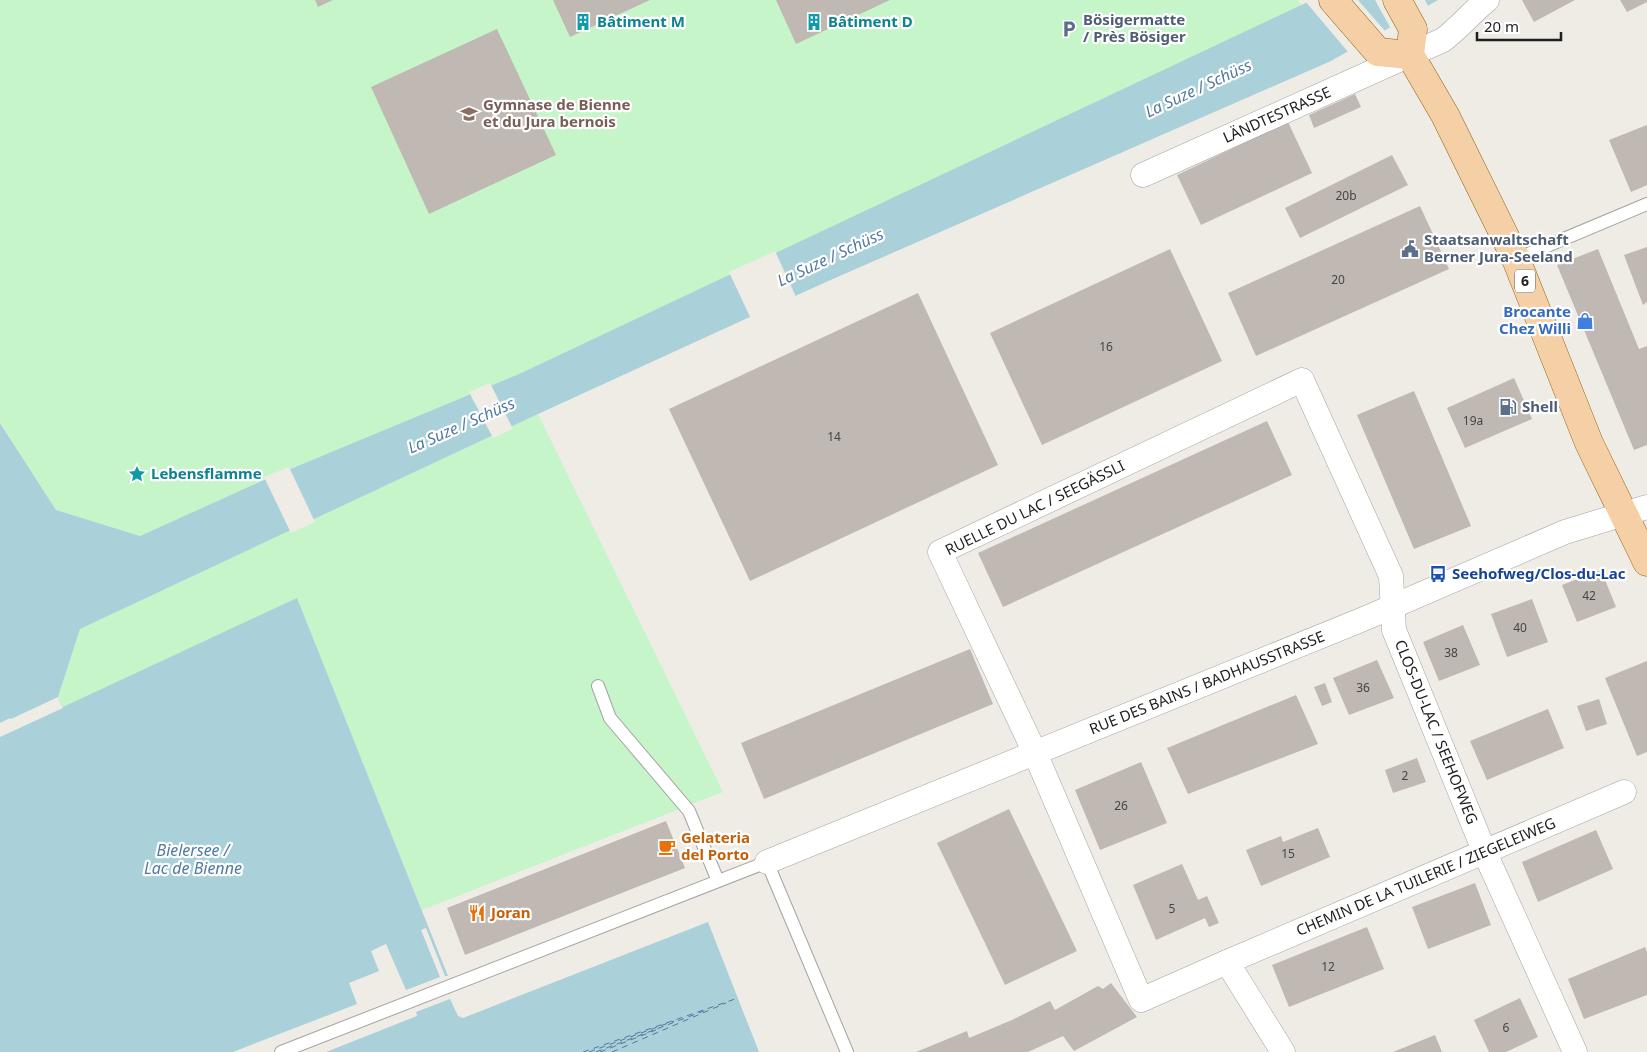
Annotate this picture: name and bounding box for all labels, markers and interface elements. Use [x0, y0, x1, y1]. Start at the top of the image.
place label: Bösigermatte / Près Bösiger [1083, 9, 1186, 46]
scale bar [1477, 10, 1561, 42]
place label: Bâtiment M [597, 11, 685, 31]
place label: Bâtiment D [828, 11, 913, 31]
building icon: Bâtiment M [573, 12, 593, 32]
building icon: Bâtiment D [804, 12, 824, 32]
text: 20 m [1484, 16, 1519, 36]
parking icon: Bösigermatte / Près Bösiger [1059, 19, 1079, 39]
water label: La Suze / Schüss [1141, 54, 1255, 122]
street label: LÄNDTESTRASSE [1219, 81, 1334, 147]
place label: Gymnase de Bienne et du Jura bernois [483, 94, 630, 131]
school or university icon: Gymnase de Bienne et du Jura bernois [459, 104, 479, 124]
house number: 20b [1335, 187, 1357, 204]
water label: La Suze / Schüss [773, 223, 887, 291]
place label: Staatsanwaltschaft Berner Jura-Seeland [1424, 229, 1573, 266]
public building icon: Staatsanwaltschaft Berner Jura-Seeland [1400, 239, 1420, 259]
road number: 6 [1515, 270, 1535, 292]
house number: 20 [1331, 271, 1345, 288]
place label: Brocante Chez Willi [1499, 301, 1571, 338]
shop icon: Brocante Chez Willi [1575, 311, 1595, 331]
house number: 16 [1099, 338, 1113, 355]
water label: La Suze / Schüss [404, 392, 518, 458]
place label: Shell [1522, 396, 1558, 416]
fuel station icon: Shell [1498, 397, 1518, 417]
house number: 19a [1463, 412, 1483, 429]
house number: 14 [827, 428, 841, 445]
street label: RUELLE DU LAC / SEEGÄSSLI [942, 455, 1128, 559]
place label: Lebensflamme [151, 463, 262, 483]
place icon: Lebensflamme [127, 464, 147, 484]
place label: Seehofweg/Clos-du-Lac [1452, 563, 1626, 583]
bus stop icon: Seehofweg/Clos-du-Lac [1428, 564, 1448, 584]
house number: 42 [1582, 587, 1596, 604]
house number: 40 [1513, 619, 1527, 636]
street label: RUE DES BAINS / BADHAUSSTRASSE [1086, 626, 1327, 739]
street label: CLOS-DU-LAC / SEEHOFWEG [1391, 636, 1483, 827]
house number: 38 [1444, 644, 1458, 661]
house number: 36 [1356, 679, 1370, 696]
house number: 2 [1402, 767, 1409, 784]
house number: 26 [1114, 797, 1128, 814]
street label: CHEMIN DE LA TUILERIE / ZIEGELEIWEG [1293, 812, 1558, 940]
place label: Gelateria del Porto [681, 827, 750, 864]
cafe icon: Gelateria del Porto [657, 837, 677, 857]
water label: Bielersee / Lac de Bienne [144, 839, 242, 879]
house number: 15 [1281, 845, 1295, 862]
house number: 5 [1169, 900, 1176, 917]
place label: Joran [489, 902, 530, 922]
restaurant icon: Joran [467, 903, 487, 923]
house number: 12 [1321, 958, 1335, 975]
house number: 6 [1503, 1019, 1510, 1036]

